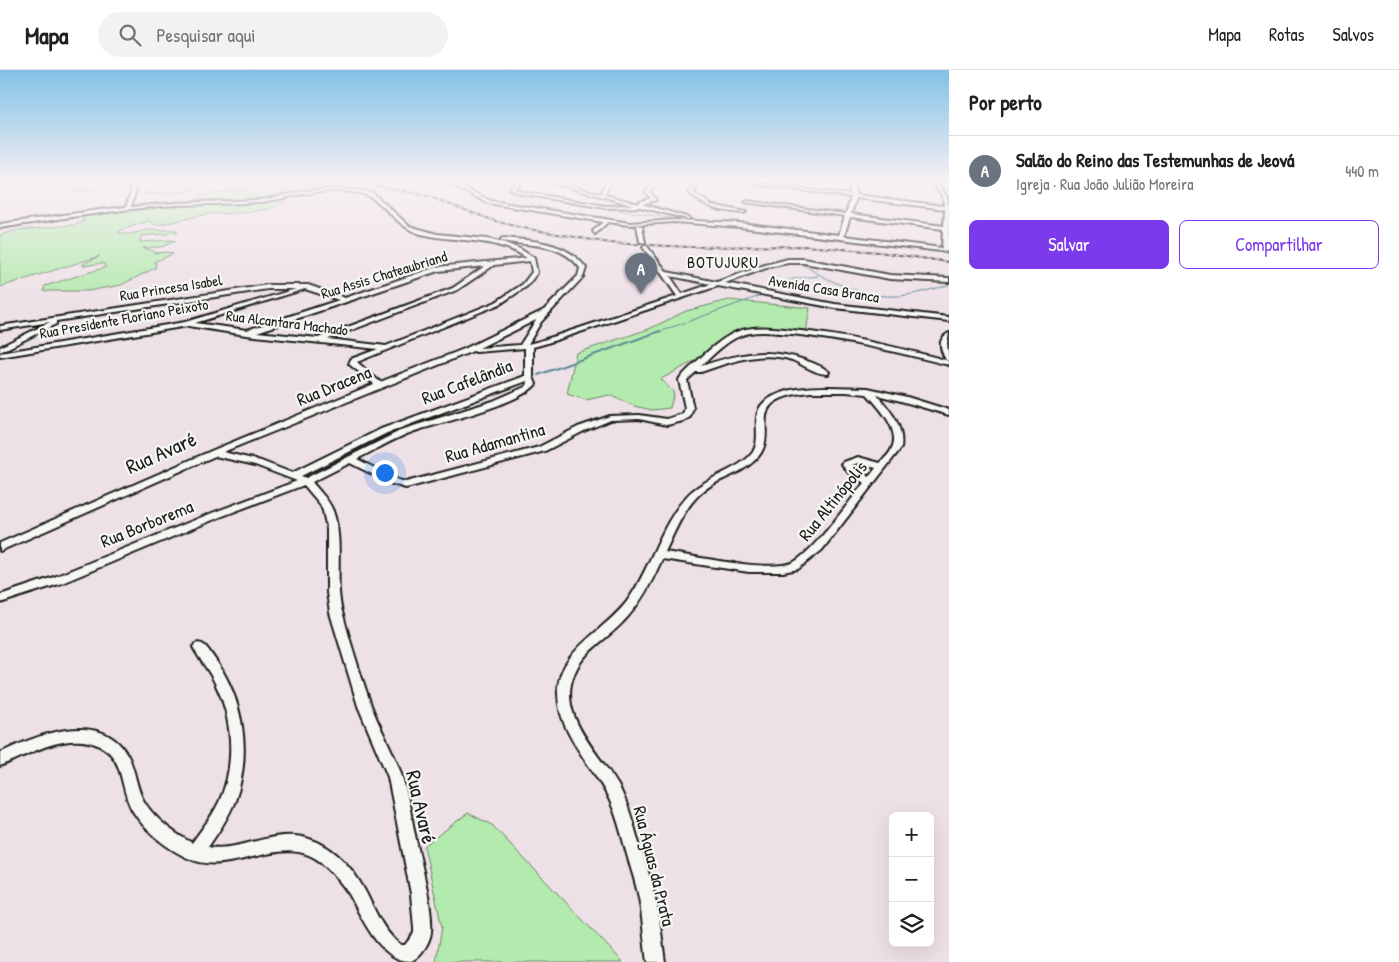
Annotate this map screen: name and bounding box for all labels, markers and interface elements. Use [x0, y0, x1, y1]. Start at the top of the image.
search box [98, 12, 448, 57]
text: Mapa [25, 19, 68, 51]
icon: search [116, 21, 144, 49]
text: Pesquisar aqui [156, 22, 256, 48]
text: Mapa [1208, 22, 1241, 47]
text: Rotas [1269, 22, 1305, 47]
text: Salvos [1333, 22, 1374, 47]
text: Por perto [969, 88, 1042, 117]
text: Salão do Reino das Testemunhas de Jeová [1016, 147, 1294, 173]
text: A [981, 160, 989, 182]
text: 440 m [1345, 160, 1379, 182]
text: Igreja · Rua João Julião Moreira [1016, 173, 1193, 195]
button: Salvar [969, 220, 1169, 269]
button: Compartilhar [1179, 220, 1379, 269]
street label: Rua Assis Chateaubriand [318, 245, 450, 304]
district label: BOTUJURU [687, 251, 759, 273]
pin: A [625, 253, 657, 294]
street label: Rua Princesa Isabel [118, 269, 224, 306]
street label: Avenida Casa Branca [767, 269, 881, 308]
street label: Rua Presidente Floriano Peixoto [38, 293, 210, 344]
street label: Rua Alcantara Machado [225, 305, 349, 340]
street label: Rua Cafelândia [418, 353, 516, 410]
street label: Rua Dracena [293, 359, 375, 412]
street label: Rua Adamantina [442, 416, 547, 469]
street label: Rua Avaré [121, 424, 201, 481]
street label: Rua Altinópolis [793, 455, 873, 546]
your location [372, 460, 398, 486]
street label: Rua Borborema [97, 494, 197, 553]
street label: Rua Avaré [399, 767, 444, 846]
street label: Rua Águas da Prata [628, 803, 681, 928]
map controls [889, 812, 934, 947]
button: + [889, 812, 934, 857]
button: − [889, 857, 934, 902]
button: layers [889, 902, 934, 947]

